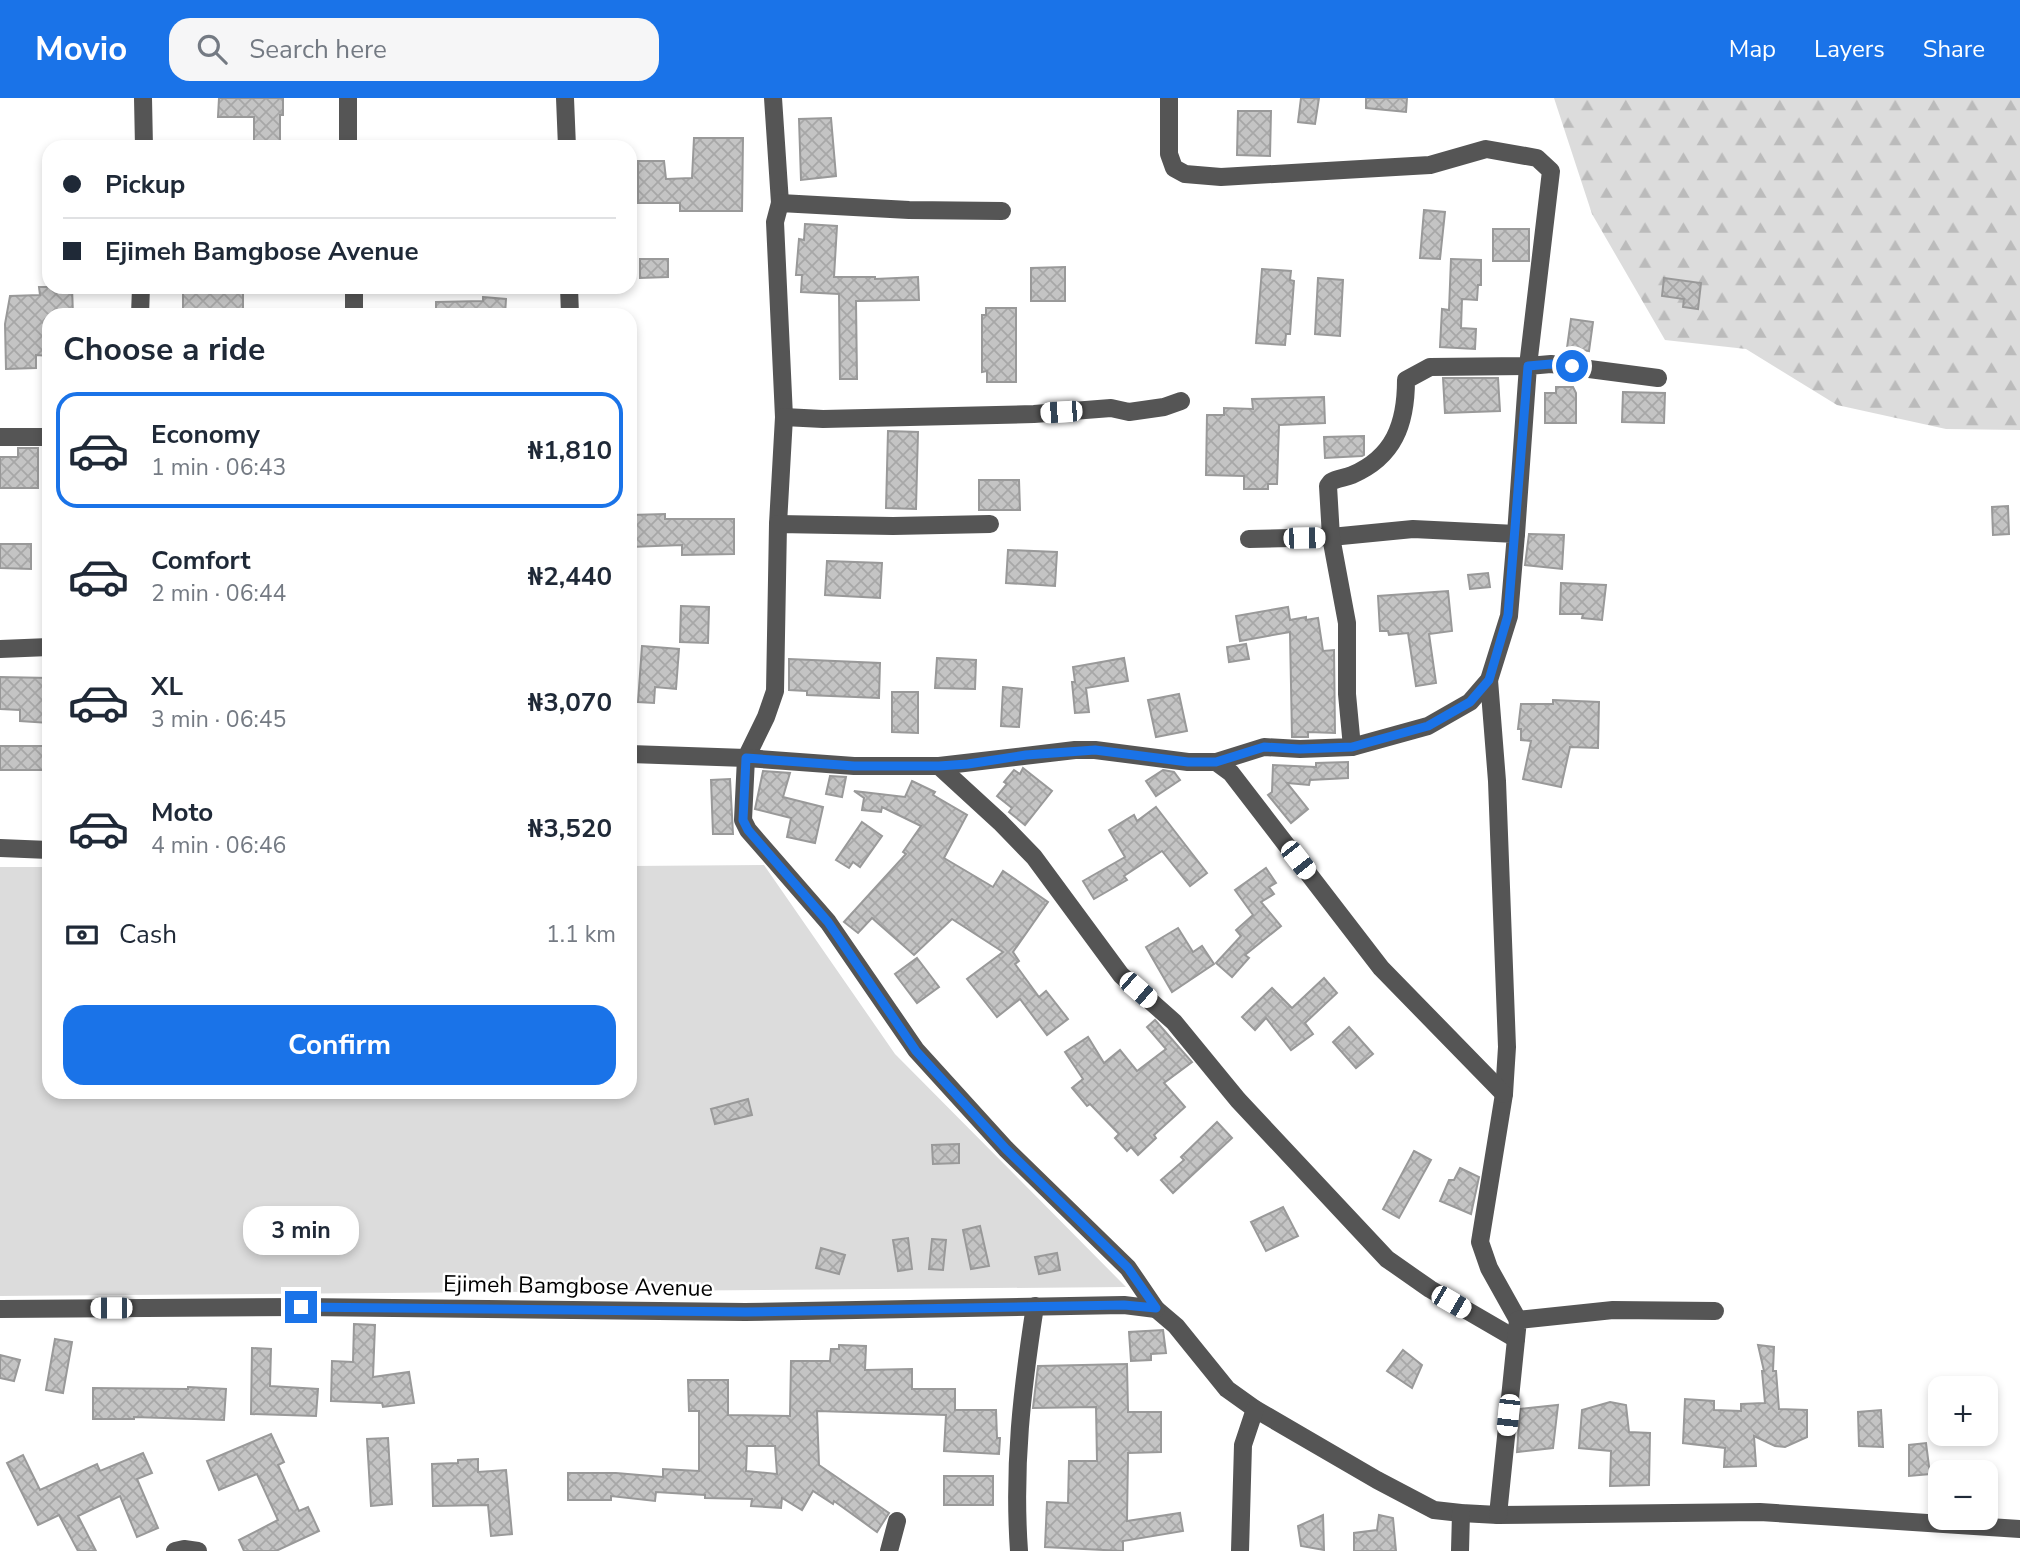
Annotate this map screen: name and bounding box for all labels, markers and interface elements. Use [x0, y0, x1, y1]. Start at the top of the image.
search box [169, 18, 659, 81]
text: Movio [35, 27, 127, 72]
icon: search [193, 30, 231, 68]
text: Search here [249, 32, 387, 67]
text: Map [1729, 33, 1776, 65]
text: Layers [1814, 33, 1885, 65]
text: Share [1923, 33, 1985, 65]
text: Pickup [105, 167, 185, 202]
text: Ejimeh Bamgbose Avenue [105, 234, 419, 269]
text: Choose a ride [63, 328, 265, 371]
route start [1556, 350, 1588, 382]
car [1040, 400, 1083, 424]
text: Economy [151, 417, 260, 452]
icon: car [67, 419, 130, 482]
text: ₦1,810 [528, 433, 612, 468]
text: 1 min · 06:43 [151, 452, 286, 483]
car [1283, 527, 1326, 549]
text: Comfort [151, 543, 251, 578]
icon: car [67, 545, 130, 608]
text: ₦2,440 [528, 559, 612, 594]
text: 2 min · 06:44 [151, 578, 286, 609]
text: XL [151, 669, 183, 704]
icon: car [67, 671, 130, 734]
text: ₦3,070 [528, 685, 612, 720]
text: 3 min · 06:45 [151, 704, 286, 735]
text: Moto [151, 795, 213, 830]
icon: car [67, 797, 130, 860]
text: ₦3,520 [528, 811, 612, 846]
text: 4 min · 06:46 [151, 830, 286, 861]
car [1277, 837, 1320, 883]
icon: cash [63, 916, 101, 954]
text: Cash [119, 917, 177, 952]
text: 1.1 km [546, 919, 616, 950]
car [1116, 968, 1161, 1012]
button: Confirm [63, 1005, 616, 1085]
callout: 3 min [243, 1206, 359, 1254]
text: 3 min [271, 1215, 331, 1246]
street label: Ejimeh Bamgbose Avenue [443, 1268, 713, 1304]
car [1428, 1282, 1475, 1322]
route end [285, 1291, 317, 1323]
car [91, 1298, 133, 1319]
map controls [1928, 1376, 1998, 1530]
button: + [1928, 1376, 1998, 1446]
car [1496, 1393, 1521, 1437]
button: − [1928, 1460, 1998, 1530]

